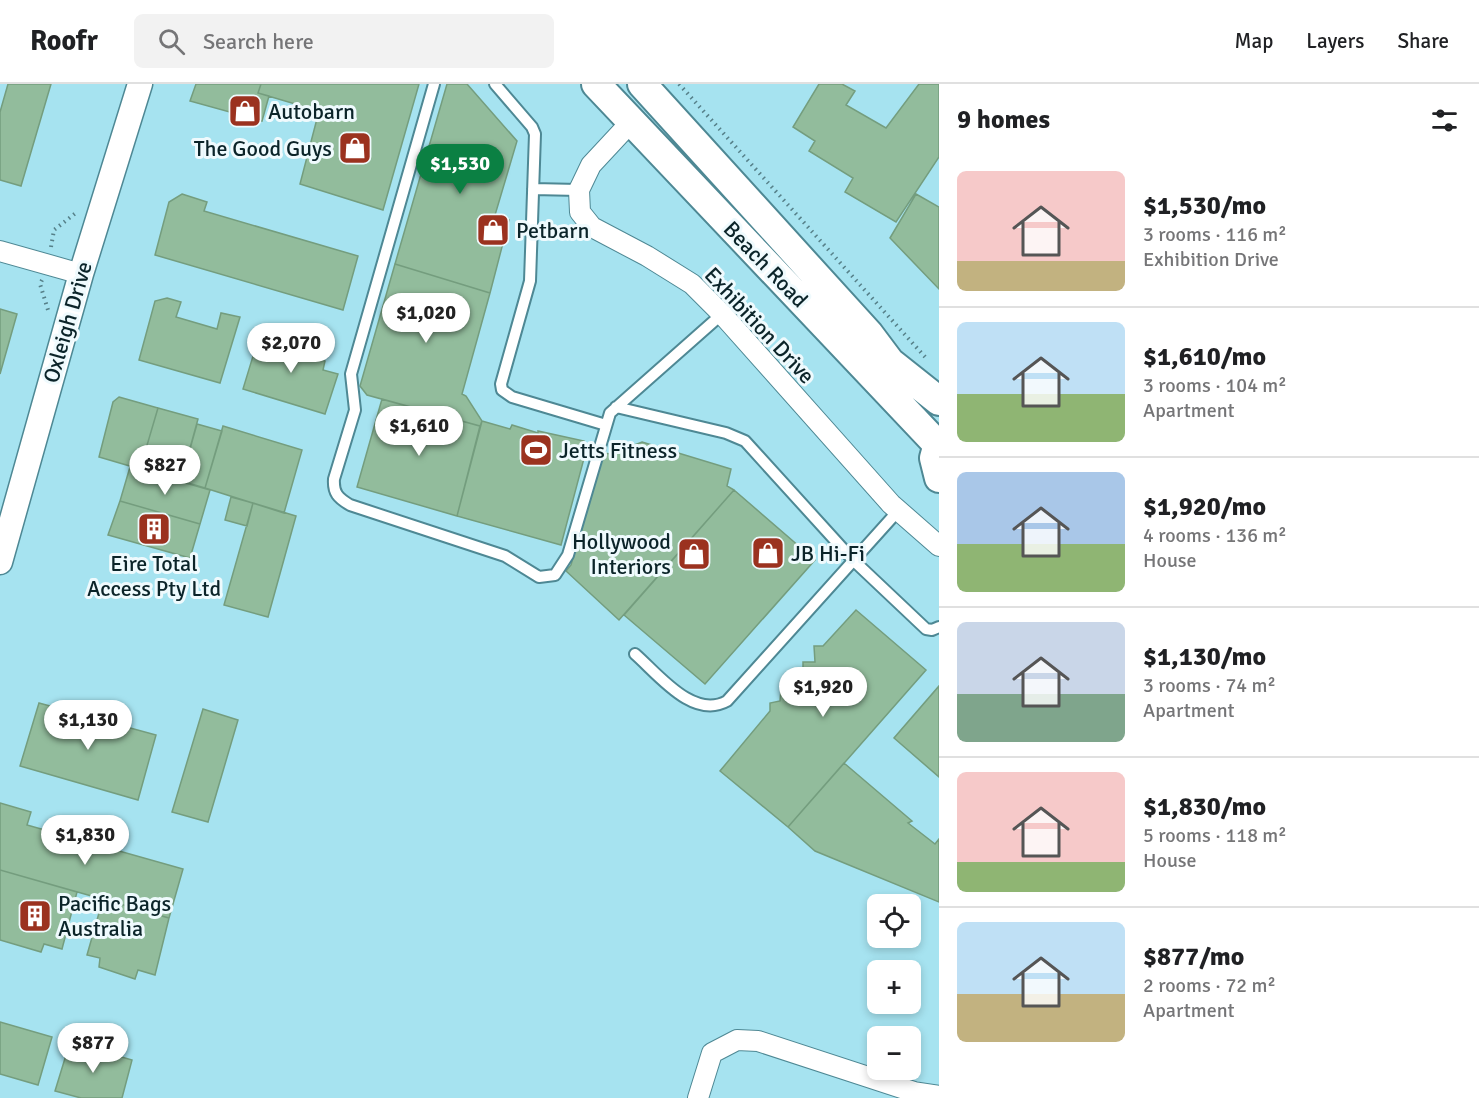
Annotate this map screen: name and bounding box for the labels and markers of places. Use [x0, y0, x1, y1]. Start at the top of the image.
shop icon: Autobarn [227, 93, 263, 129]
place label: Autobarn [268, 98, 355, 125]
shop icon: The Good Guys [337, 130, 373, 166]
place label: The Good Guys [194, 135, 332, 162]
pin: $1,530 [411, 144, 509, 195]
shop icon: Petbarn [475, 212, 511, 248]
place label: Petbarn [516, 217, 589, 244]
pin: $1,020 [377, 293, 475, 344]
pin: $2,070 [242, 323, 340, 374]
pin: $1,610 [370, 406, 468, 457]
sports icon: Jetts Fitness [518, 432, 554, 468]
place label: Jetts Fitness [559, 437, 677, 464]
pin: $827 [129, 445, 201, 496]
building icon: Eire Total Access Pty Ltd [136, 511, 172, 547]
place label: Hollywood Interiors [572, 528, 671, 580]
shop icon: JB Hi-Fi [750, 535, 786, 571]
shop icon: Hollywood Interiors [676, 536, 712, 572]
place label: JB Hi-Fi [791, 540, 865, 567]
place label: Eire Total Access Pty Ltd [87, 550, 221, 602]
pin: $1,920 [774, 667, 872, 718]
pin: $1,130 [39, 700, 137, 751]
pin: $1,830 [36, 815, 134, 866]
place label: Pacific Bags Australia [58, 890, 171, 942]
building icon: Pacific Bags Australia [17, 898, 53, 934]
pin: $877 [57, 1023, 129, 1074]

